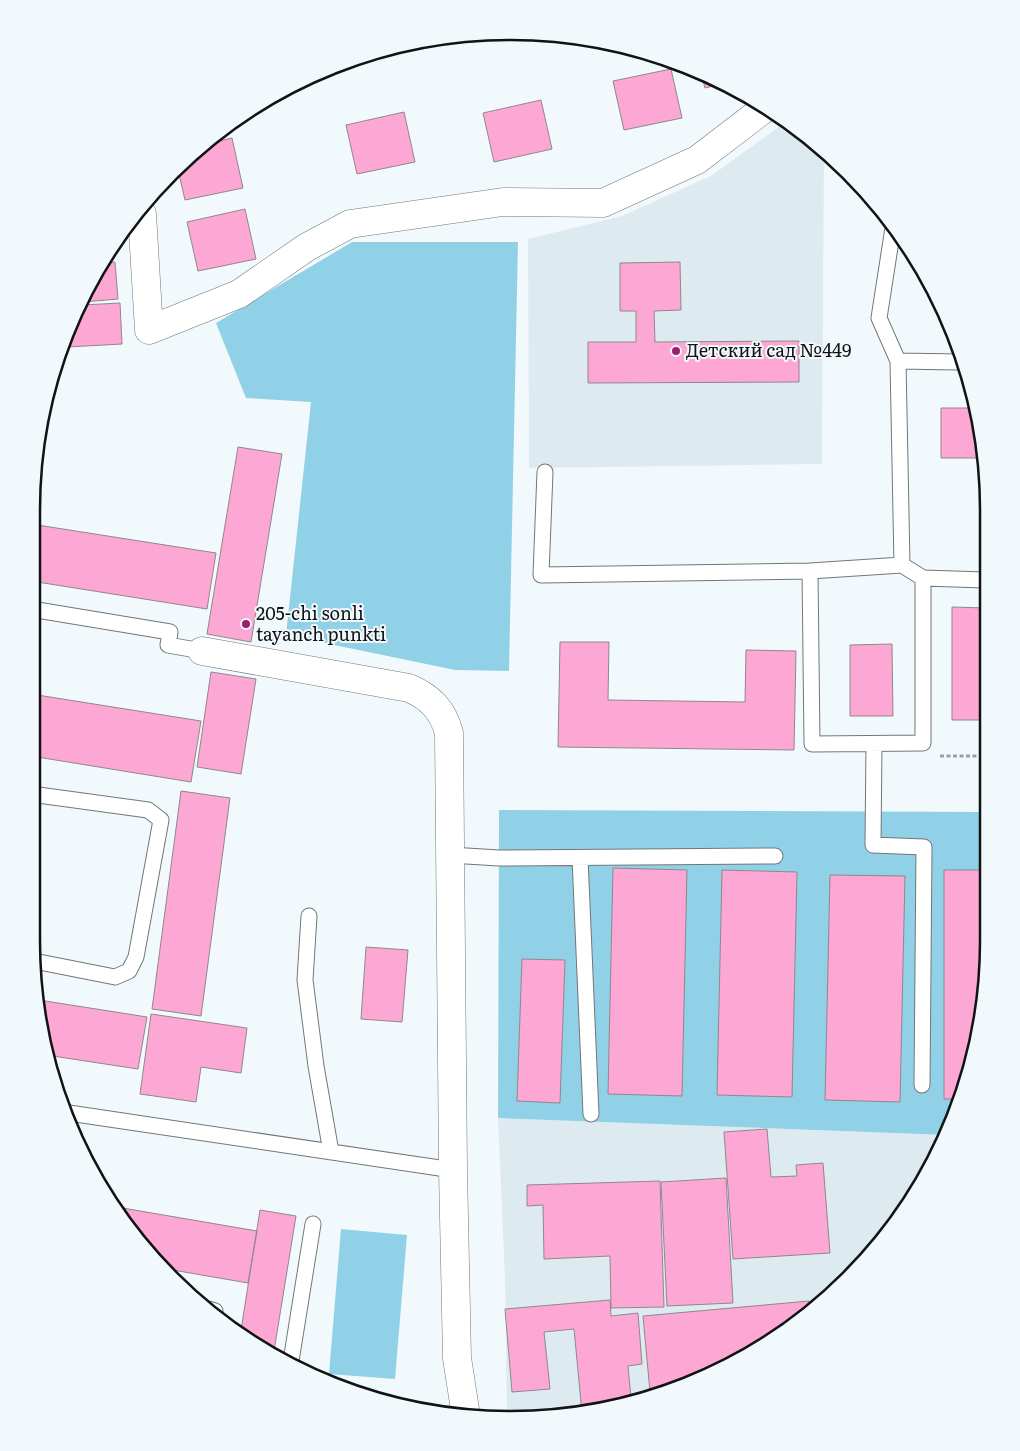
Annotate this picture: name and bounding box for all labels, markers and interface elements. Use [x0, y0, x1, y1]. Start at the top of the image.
place label: Детский сад №449 [686, 336, 851, 363]
marker: Детский сад №449 [670, 345, 682, 357]
place label: 205-chi sonli tayanch punkti [256, 599, 386, 647]
marker: 205-chi sonli tayanch punkti [240, 618, 252, 630]

